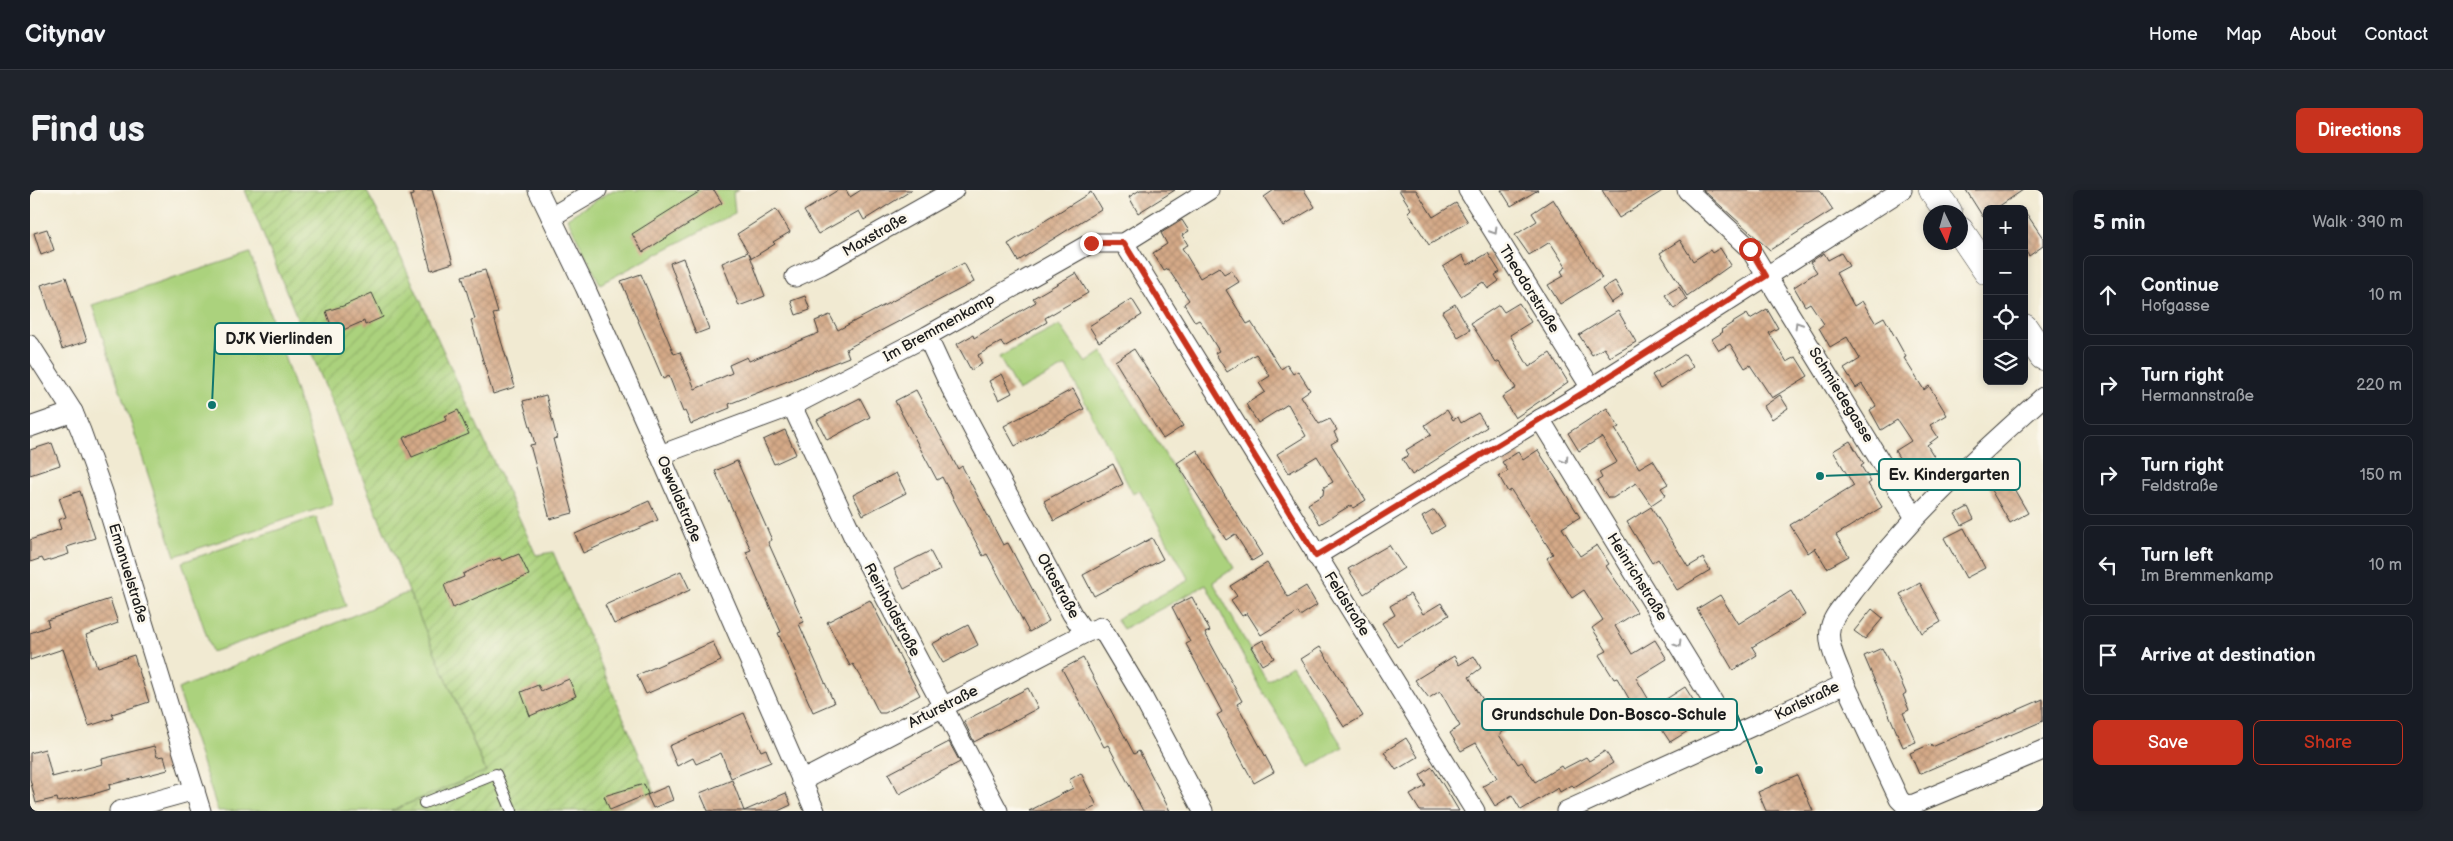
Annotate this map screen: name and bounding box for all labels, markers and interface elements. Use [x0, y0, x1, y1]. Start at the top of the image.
text: Citynav [25, 20, 106, 49]
text: Home [2149, 24, 2198, 45]
text: Map [2226, 24, 2262, 45]
text: About [2290, 24, 2337, 45]
text: Contact [2365, 24, 2428, 45]
button: Directions [2296, 108, 2423, 153]
text: Find us [30, 109, 145, 152]
north arrow [1923, 205, 1968, 250]
map controls [1983, 205, 2028, 385]
button: + [1983, 205, 2028, 250]
street label: Maxstraße [839, 209, 911, 261]
text: 5 min [2093, 210, 2146, 235]
text: Walk · 390 m [2312, 213, 2403, 232]
one-way arrow [1487, 226, 1497, 235]
route end [1080, 232, 1103, 255]
route start [1739, 238, 1762, 261]
street label: Theodorstraße [1495, 242, 1564, 336]
button: − [1983, 250, 2028, 295]
text: Continue [2141, 274, 2219, 297]
icon: ahead [2094, 281, 2122, 309]
text: 10 m [2369, 286, 2402, 305]
street label: Im Bremmenkamp [880, 289, 998, 366]
button: locate [1983, 295, 2028, 340]
text: Hofgasse [2141, 297, 2210, 316]
one-way arrow [1794, 322, 1804, 331]
callout: DJK Vierlinden [215, 323, 344, 354]
text: DJK Vierlinden [225, 330, 333, 349]
button: layers [1983, 340, 2028, 385]
street label: Schmiedegasse [1804, 344, 1878, 446]
text: Turn right [2141, 364, 2224, 387]
icon: right [2094, 371, 2122, 399]
text: 220 m [2356, 376, 2402, 395]
text: Hermannstraße [2141, 387, 2254, 406]
street label: Oswaldstraße [652, 453, 706, 545]
text: Turn right [2141, 454, 2224, 477]
one-way arrow [1559, 455, 1569, 464]
callout: Ev. Kindergarten [1879, 459, 2020, 490]
icon: right [2094, 461, 2122, 489]
text: Ev. Kindergarten [1888, 466, 2010, 485]
text: 150 m [2360, 466, 2402, 485]
text: Feldstraße [2141, 477, 2218, 496]
street label: Emanuelstraße [104, 521, 152, 625]
street label: Heinrichstraße [1602, 530, 1672, 624]
text: Turn left [2141, 544, 2213, 567]
street label: Ottostraße [1032, 550, 1084, 622]
icon: left [2094, 551, 2122, 579]
text: 10 m [2369, 556, 2402, 575]
street label: Reinholdstraße [859, 560, 925, 660]
text: Im Bremmenkamp [2141, 567, 2274, 586]
street label: Feldstraße [1320, 568, 1374, 640]
one-way arrow [1671, 638, 1681, 647]
icon: arrive [2094, 641, 2122, 669]
text: Arrive at destination [2141, 644, 2316, 667]
street label: Karlstraße [1772, 677, 1843, 725]
street label: Arturstraße [905, 681, 981, 733]
callout: Grundschule Don-Bosco-Schule [1482, 699, 1737, 730]
text: Grundschule Don-Bosco-Schule [1492, 706, 1726, 725]
button: Save [2093, 720, 2243, 765]
button: Share [2253, 720, 2403, 765]

